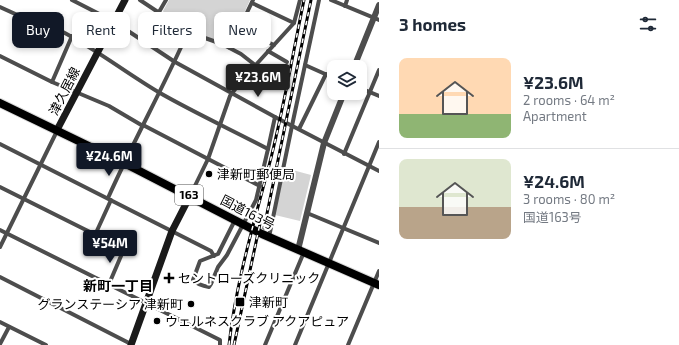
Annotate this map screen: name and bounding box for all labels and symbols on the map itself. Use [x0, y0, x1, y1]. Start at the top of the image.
street label: 津久居線 [45, 64, 83, 118]
pin: ¥23.6M [225, 64, 291, 98]
pin: ¥24.6M [76, 143, 142, 177]
place label: 津新町郵便局 [217, 166, 295, 182]
marker: 津新町郵便局 [204, 169, 214, 179]
road number: 163 [175, 185, 203, 205]
street label: 国道163号 [218, 192, 278, 232]
pin: ¥54M [86, 230, 134, 264]
place label: セントローズクリニック [178, 270, 320, 286]
marker: セントローズクリニック [163, 272, 175, 284]
district label: 新町一丁目 [83, 277, 153, 294]
place label: 津新町 [249, 294, 288, 310]
place label: グランステーシア 津新町 [38, 296, 183, 312]
marker: 津新町 [234, 296, 246, 308]
marker: グランステーシア 津新町 [186, 299, 196, 309]
place label: ウェルネスクラブ アクアピュア [165, 313, 349, 329]
marker: ウェルネスクラブ アクアピュア [152, 316, 162, 326]

